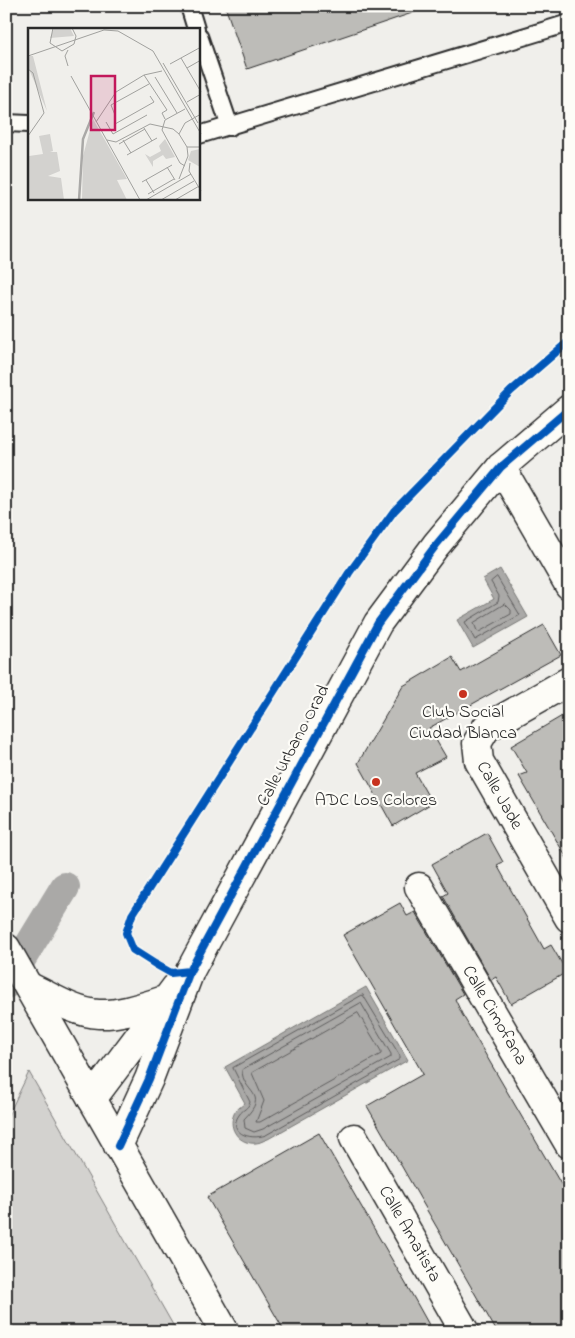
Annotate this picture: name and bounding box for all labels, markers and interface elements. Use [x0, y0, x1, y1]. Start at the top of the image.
inset map [28, 28, 200, 200]
street label: Calle Urbano Orad [251, 681, 337, 811]
marker: Club Social Ciudad Blanca [457, 688, 469, 700]
place label: Club Social Ciudad Blanca [409, 700, 517, 747]
street label: Calle Jade [469, 757, 529, 836]
marker: ADC Los Colores [370, 776, 382, 788]
place label: ADC Los Colores [315, 788, 437, 814]
street label: Calle Cimofana [455, 961, 533, 1070]
street label: Calle Amatista [371, 1181, 447, 1287]

